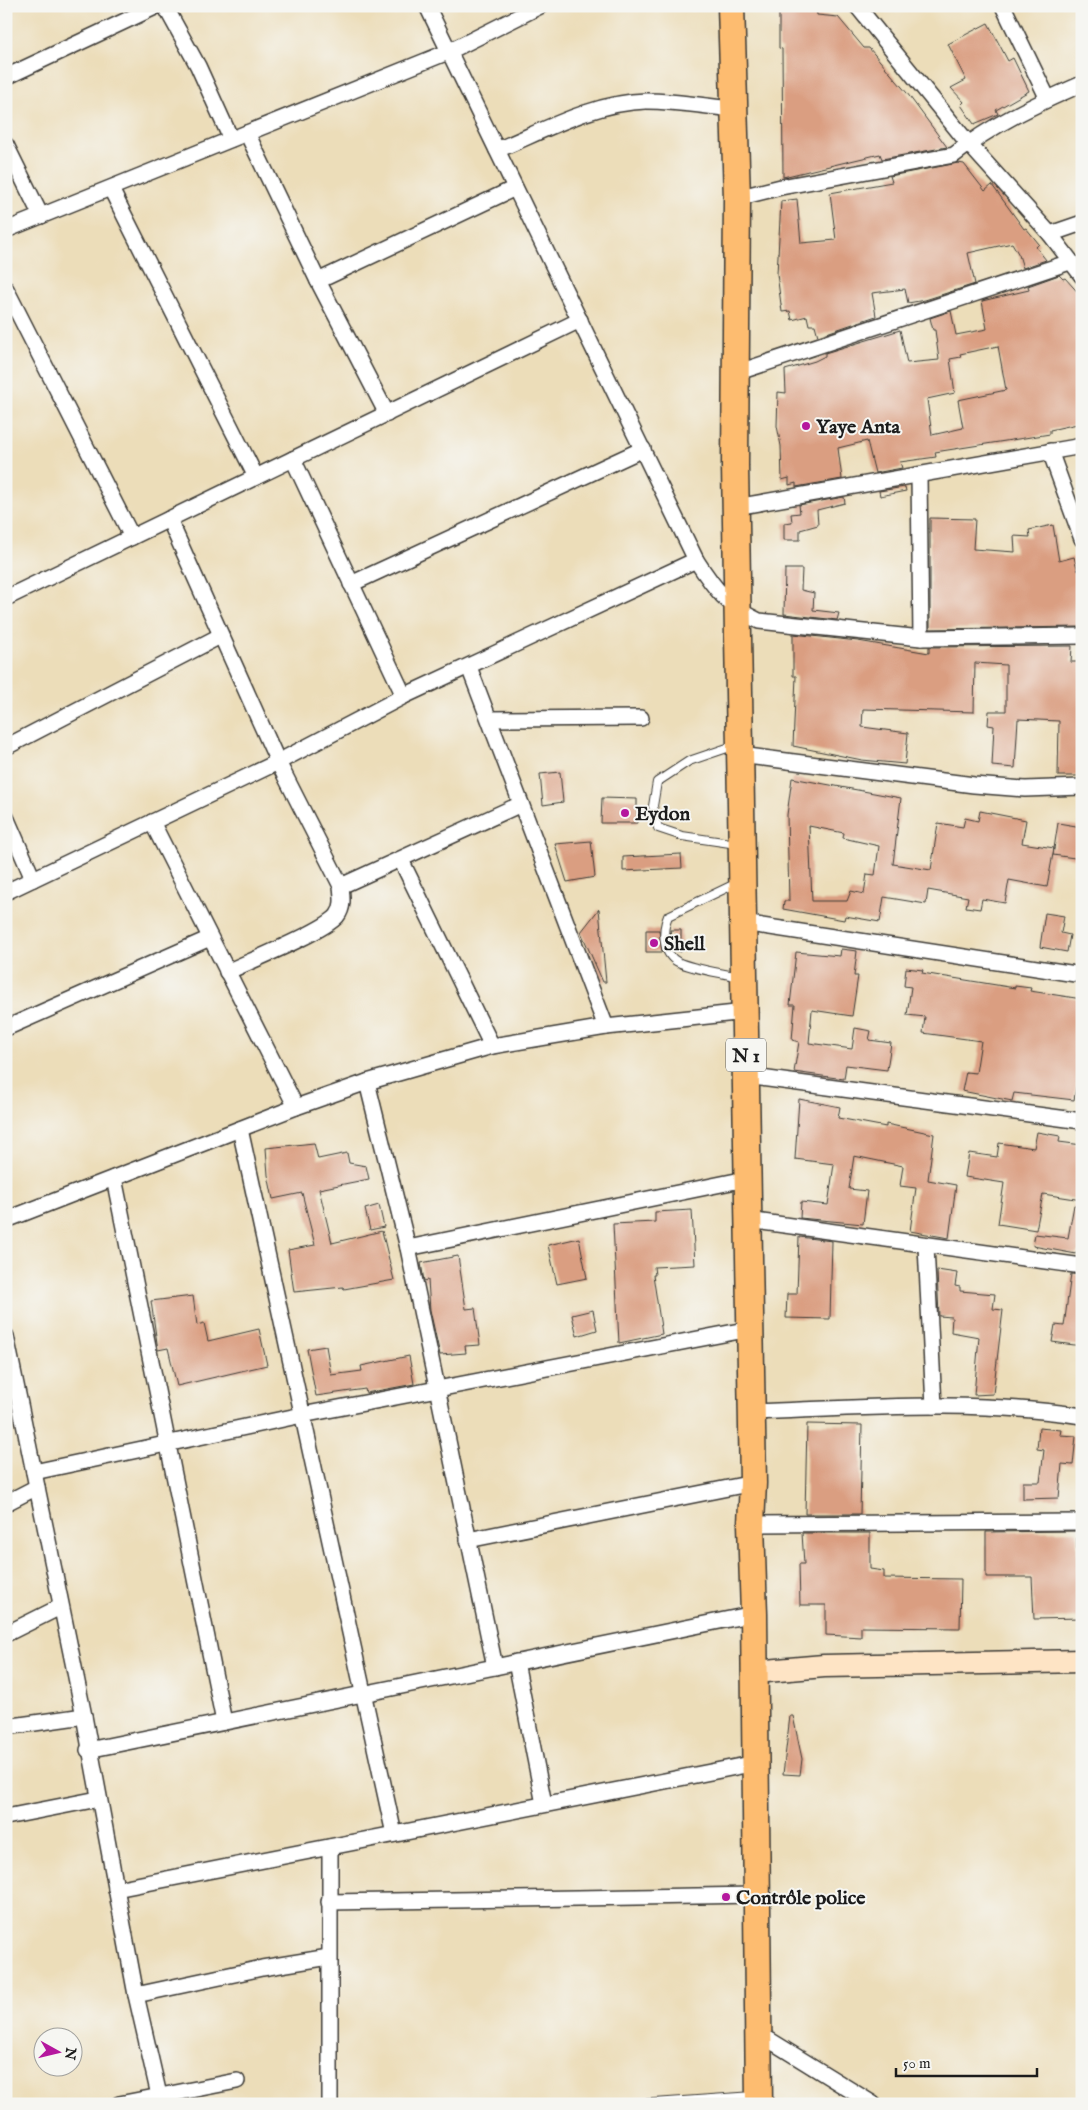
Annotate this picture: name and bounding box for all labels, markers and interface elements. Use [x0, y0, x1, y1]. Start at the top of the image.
place label: Yaye Anta [816, 415, 901, 440]
marker: Yaye Anta [800, 420, 812, 432]
place label: Eydon [635, 802, 690, 827]
marker: Eydon [619, 807, 631, 819]
place label: Shell [664, 932, 705, 957]
marker: Shell [648, 937, 660, 949]
road number: N 1 [726, 1038, 766, 1072]
place label: Contrôle police [736, 1886, 866, 1911]
marker: Contrôle police [720, 1891, 732, 1903]
north arrow [32, 2028, 82, 2078]
text: N [60, 2045, 80, 2061]
scale bar [896, 2045, 1037, 2077]
text: 50 m [903, 2054, 931, 2073]

